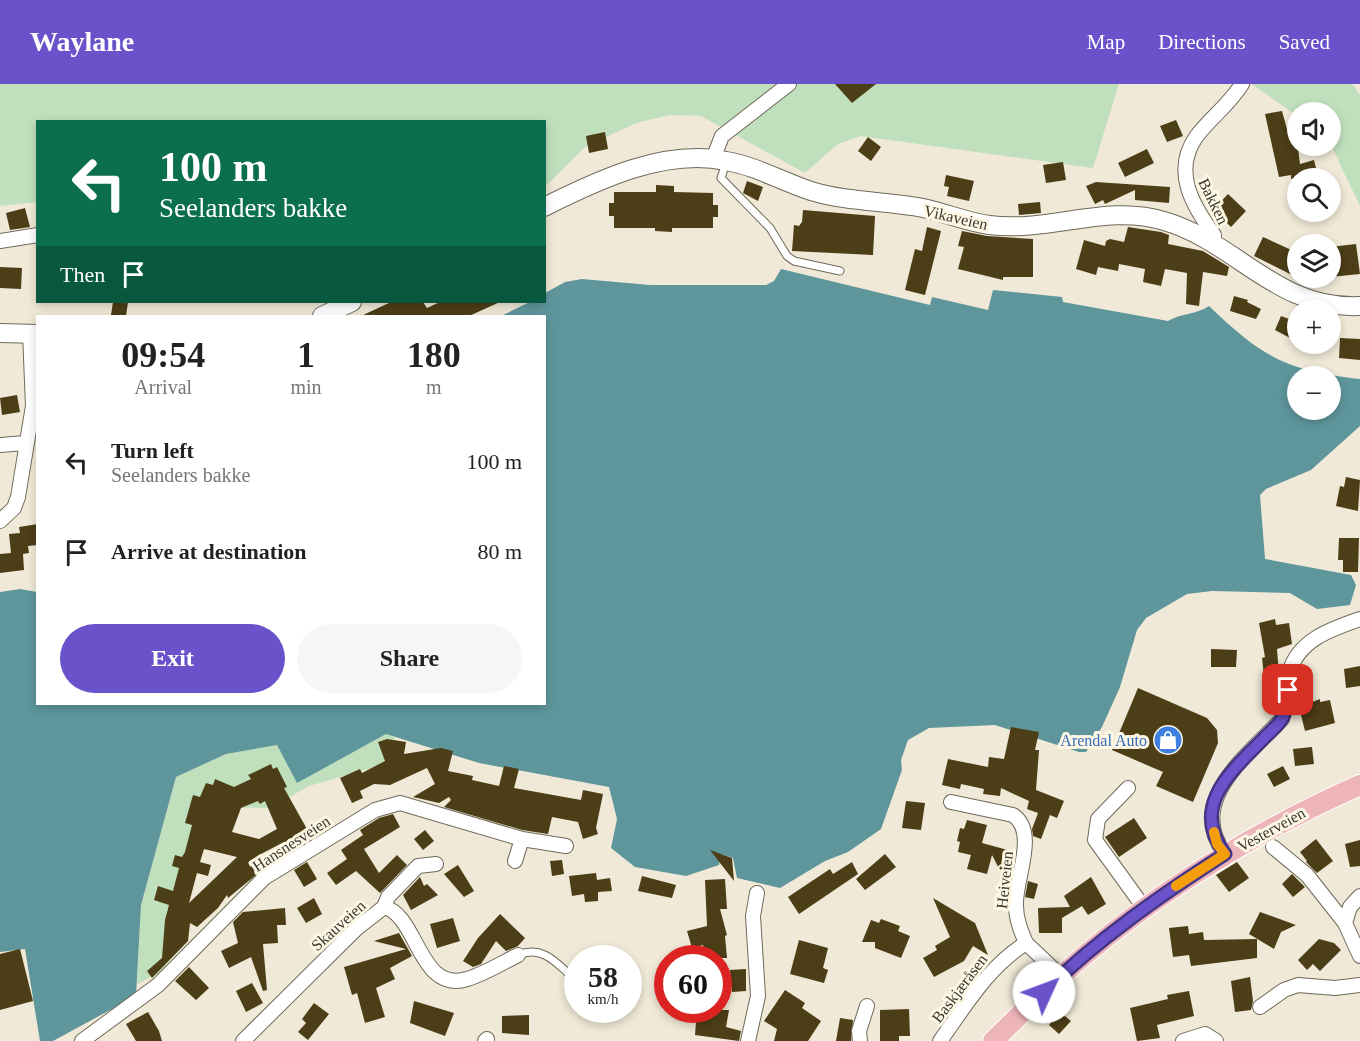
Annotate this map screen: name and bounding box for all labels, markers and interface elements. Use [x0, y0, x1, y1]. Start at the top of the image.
text: Waylane [30, 26, 134, 57]
text: Map [1087, 30, 1125, 54]
text: Directions [1158, 30, 1246, 54]
text: Saved [1279, 30, 1330, 54]
map controls [1287, 102, 1341, 420]
button: sound [1287, 102, 1341, 156]
icon: left [60, 144, 138, 222]
text: 100 m [159, 144, 268, 190]
button: search [1287, 168, 1341, 222]
street label: Bakken [1195, 176, 1232, 227]
text: Seelanders bakke [159, 193, 347, 223]
street label: Vikaveien [922, 202, 989, 233]
button: layers [1287, 234, 1341, 288]
icon: arrive [117, 258, 150, 291]
text: Then [60, 262, 105, 287]
button: + [1287, 300, 1341, 354]
text: 09:54 [121, 335, 205, 375]
text: 1 [297, 335, 315, 375]
text: 180 [407, 335, 461, 375]
button: − [1287, 366, 1341, 420]
text: Arrival [134, 376, 192, 398]
text: min [290, 376, 322, 398]
text: m [426, 376, 442, 398]
text: Turn left [111, 438, 194, 463]
icon: left [60, 446, 93, 479]
text: 100 m [466, 449, 522, 474]
text: Seelanders bakke [111, 464, 250, 486]
icon: arrive [60, 536, 93, 569]
text: Arrive at destination [111, 539, 307, 564]
text: 80 m [477, 539, 522, 564]
button: Exit [60, 624, 285, 693]
button: Share [297, 624, 522, 693]
pin [1262, 664, 1313, 715]
icon: arrive [1271, 673, 1304, 706]
shop icon: Arendal Auto [1152, 724, 1184, 756]
place label: Arendal Auto [1060, 732, 1147, 749]
street label: Vesterveien [1234, 804, 1308, 855]
street label: Hansnesveien [249, 812, 333, 875]
street label: Heiveien [993, 850, 1016, 910]
street label: Skauveien [308, 897, 369, 954]
speed limit sign: 60 [654, 945, 732, 1023]
street label: Baskjæråsen [928, 951, 991, 1026]
text: 58 [588, 960, 618, 993]
position arrow [1012, 960, 1076, 1024]
text: km/h [588, 991, 618, 1007]

